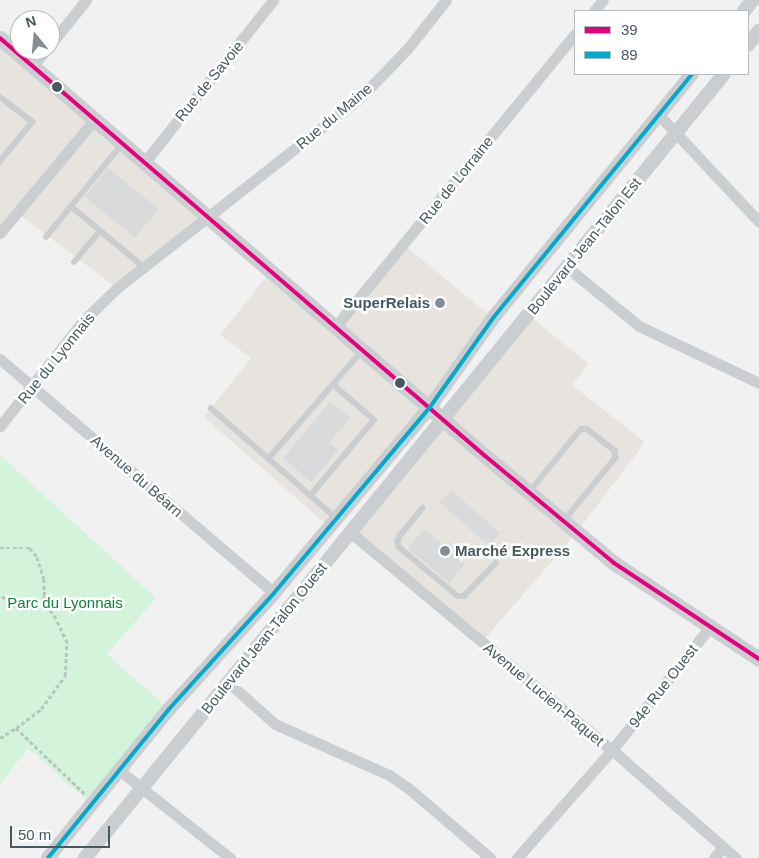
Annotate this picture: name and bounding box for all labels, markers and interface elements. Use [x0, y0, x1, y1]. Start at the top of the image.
north arrow [10, 10, 60, 60]
legend [574, 10, 749, 75]
text: N [24, 12, 38, 31]
text: 39 [621, 21, 638, 38]
street label: Rue de Savoie [171, 37, 247, 125]
text: 89 [621, 46, 638, 63]
street label: Rue du Maine [292, 79, 376, 153]
unlabelled marker [52, 82, 62, 92]
street label: Rue de Lorraine [415, 133, 497, 227]
street label: Boulevard Jean-Talon Est [523, 174, 645, 318]
place label: SuperRelais [343, 294, 430, 312]
marker: SuperRelais [434, 297, 446, 309]
street label: Rue du Lyonnais [14, 309, 98, 407]
unlabelled marker [395, 378, 405, 388]
street label: Avenue du Béarn [87, 431, 187, 521]
place label: Marché Express [455, 542, 570, 560]
marker: Marché Express [439, 545, 451, 557]
street label: Boulevard Jean-Talon Ouest [197, 559, 331, 717]
park label: Parc du Lyonnais [7, 594, 123, 612]
street label: Avenue Lucien-Paquet [480, 638, 608, 750]
street label: 94e Rue Ouest [625, 641, 701, 731]
scale bar [12, 816, 112, 848]
text: 50 m [18, 826, 51, 843]

